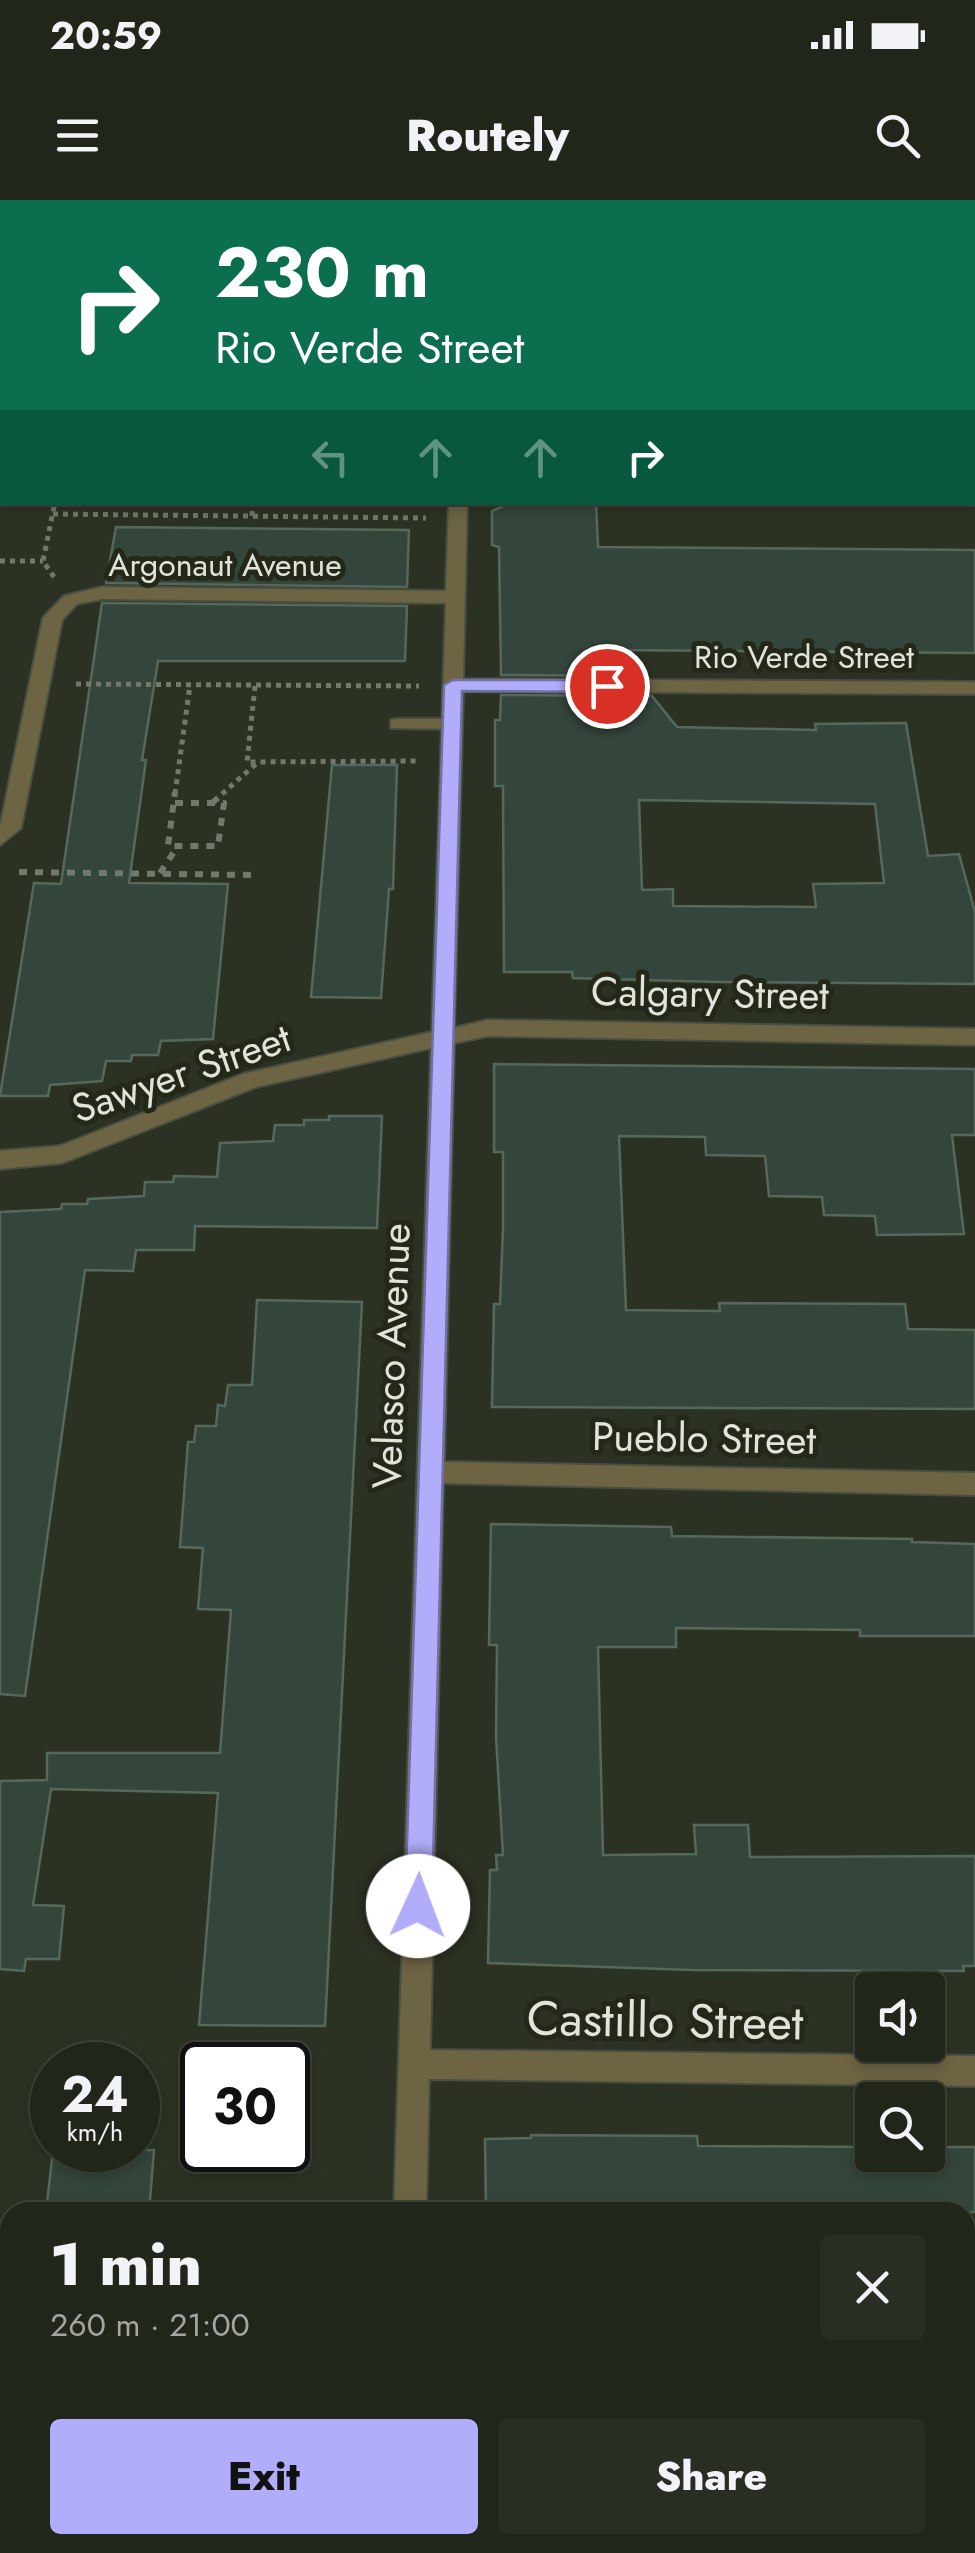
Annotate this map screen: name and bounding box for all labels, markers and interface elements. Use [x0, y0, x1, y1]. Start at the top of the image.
text: 20:59 [50, 8, 162, 63]
text: Routely [406, 103, 569, 168]
icon: menu [50, 108, 105, 163]
icon: search [870, 108, 925, 163]
text: 230 m [215, 222, 429, 323]
icon: right [50, 240, 180, 370]
text: Rio Verde Street [215, 315, 524, 380]
icon: left [303, 430, 358, 485]
icon: ahead [408, 430, 463, 485]
icon: ahead [513, 430, 568, 485]
icon: right [618, 430, 673, 485]
street label: Argonaut Avenue [108, 542, 342, 588]
street label: Rio Verde Street [694, 634, 914, 680]
pin [565, 644, 650, 729]
icon: arrive [580, 659, 635, 714]
street label: Calgary Street [591, 962, 830, 1024]
street label: Sawyer Street [64, 1008, 299, 1138]
street label: Velasco Avenue [357, 1222, 425, 1490]
street label: Pueblo Street [592, 1407, 817, 1469]
position arrow [366, 1854, 470, 1958]
map controls [855, 1972, 945, 2172]
button: sound [855, 1972, 945, 2062]
street label: Castillo Street [526, 1984, 804, 2057]
speed limit sign: 30 [180, 2042, 310, 2172]
text: 24 [61, 2058, 129, 2131]
button: search [855, 2082, 945, 2172]
text: km/h [67, 2114, 123, 2150]
text: 1 min [50, 2221, 202, 2308]
button: close [820, 2235, 925, 2340]
text: 260 m · 21:00 [50, 2302, 250, 2348]
button: Exit [50, 2419, 478, 2534]
button: Share [498, 2419, 925, 2534]

